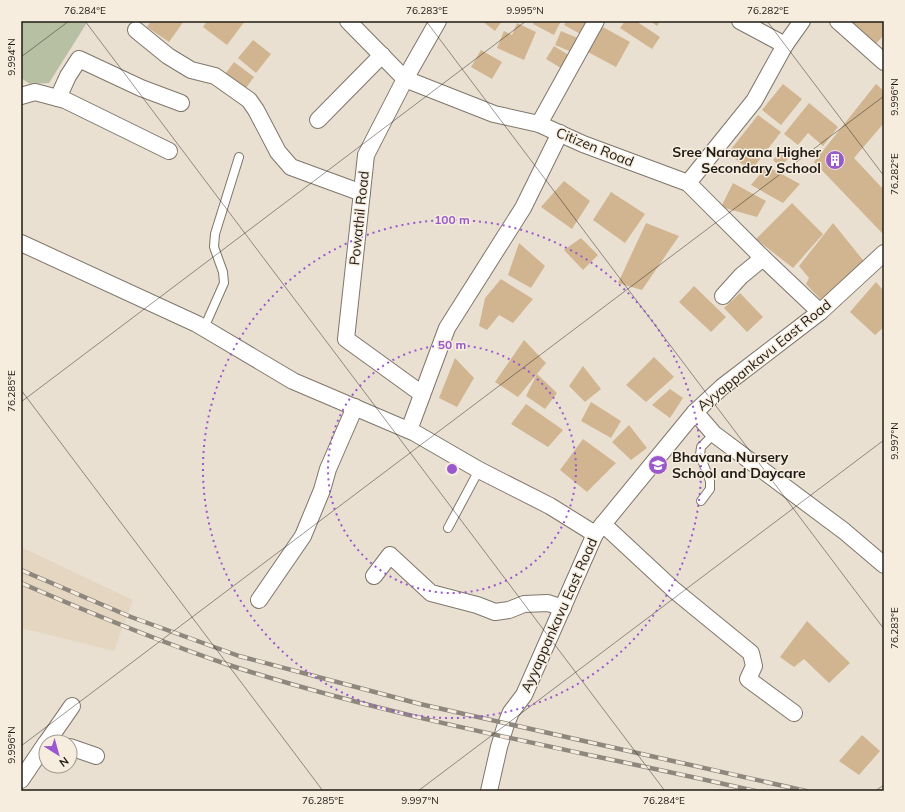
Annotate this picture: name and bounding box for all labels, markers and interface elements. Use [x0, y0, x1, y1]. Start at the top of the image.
text: 76.284°E [64, 4, 106, 17]
text: 76.283°E [406, 4, 448, 17]
text: 9.995°N [506, 4, 544, 17]
text: 76.282°E [747, 4, 789, 17]
text: 9.994°N [5, 38, 18, 76]
text: 9.996°N [888, 78, 901, 116]
street label: Citizen Road [554, 123, 636, 171]
place label: Sree Narayana Higher Secondary School [672, 143, 821, 177]
building icon: Sree Narayana Higher Secondary School [824, 149, 846, 171]
text: 76.282°E [888, 153, 901, 195]
street label: Powathil Road [345, 170, 373, 266]
text: 100 m [434, 212, 470, 227]
street label: Ayyappankavu East Road [693, 295, 835, 415]
text: 50 m [438, 337, 466, 352]
text: 76.285°E [5, 370, 18, 412]
text: 9.997°N [888, 422, 901, 460]
place label: Bhavana Nursery School and Daycare [672, 448, 806, 482]
school or university icon: Bhavana Nursery School and Daycare [647, 454, 669, 476]
centre of rings [445, 462, 459, 476]
street label: Ayyappankavu East Road [517, 535, 601, 695]
text: 76.283°E [888, 607, 901, 649]
text: 9.996°N [5, 726, 18, 764]
north arrow [38, 734, 78, 774]
text: N [56, 754, 72, 770]
text: 76.285°E [302, 794, 344, 807]
text: 9.997°N [401, 794, 439, 807]
text: 76.284°E [643, 794, 685, 807]

